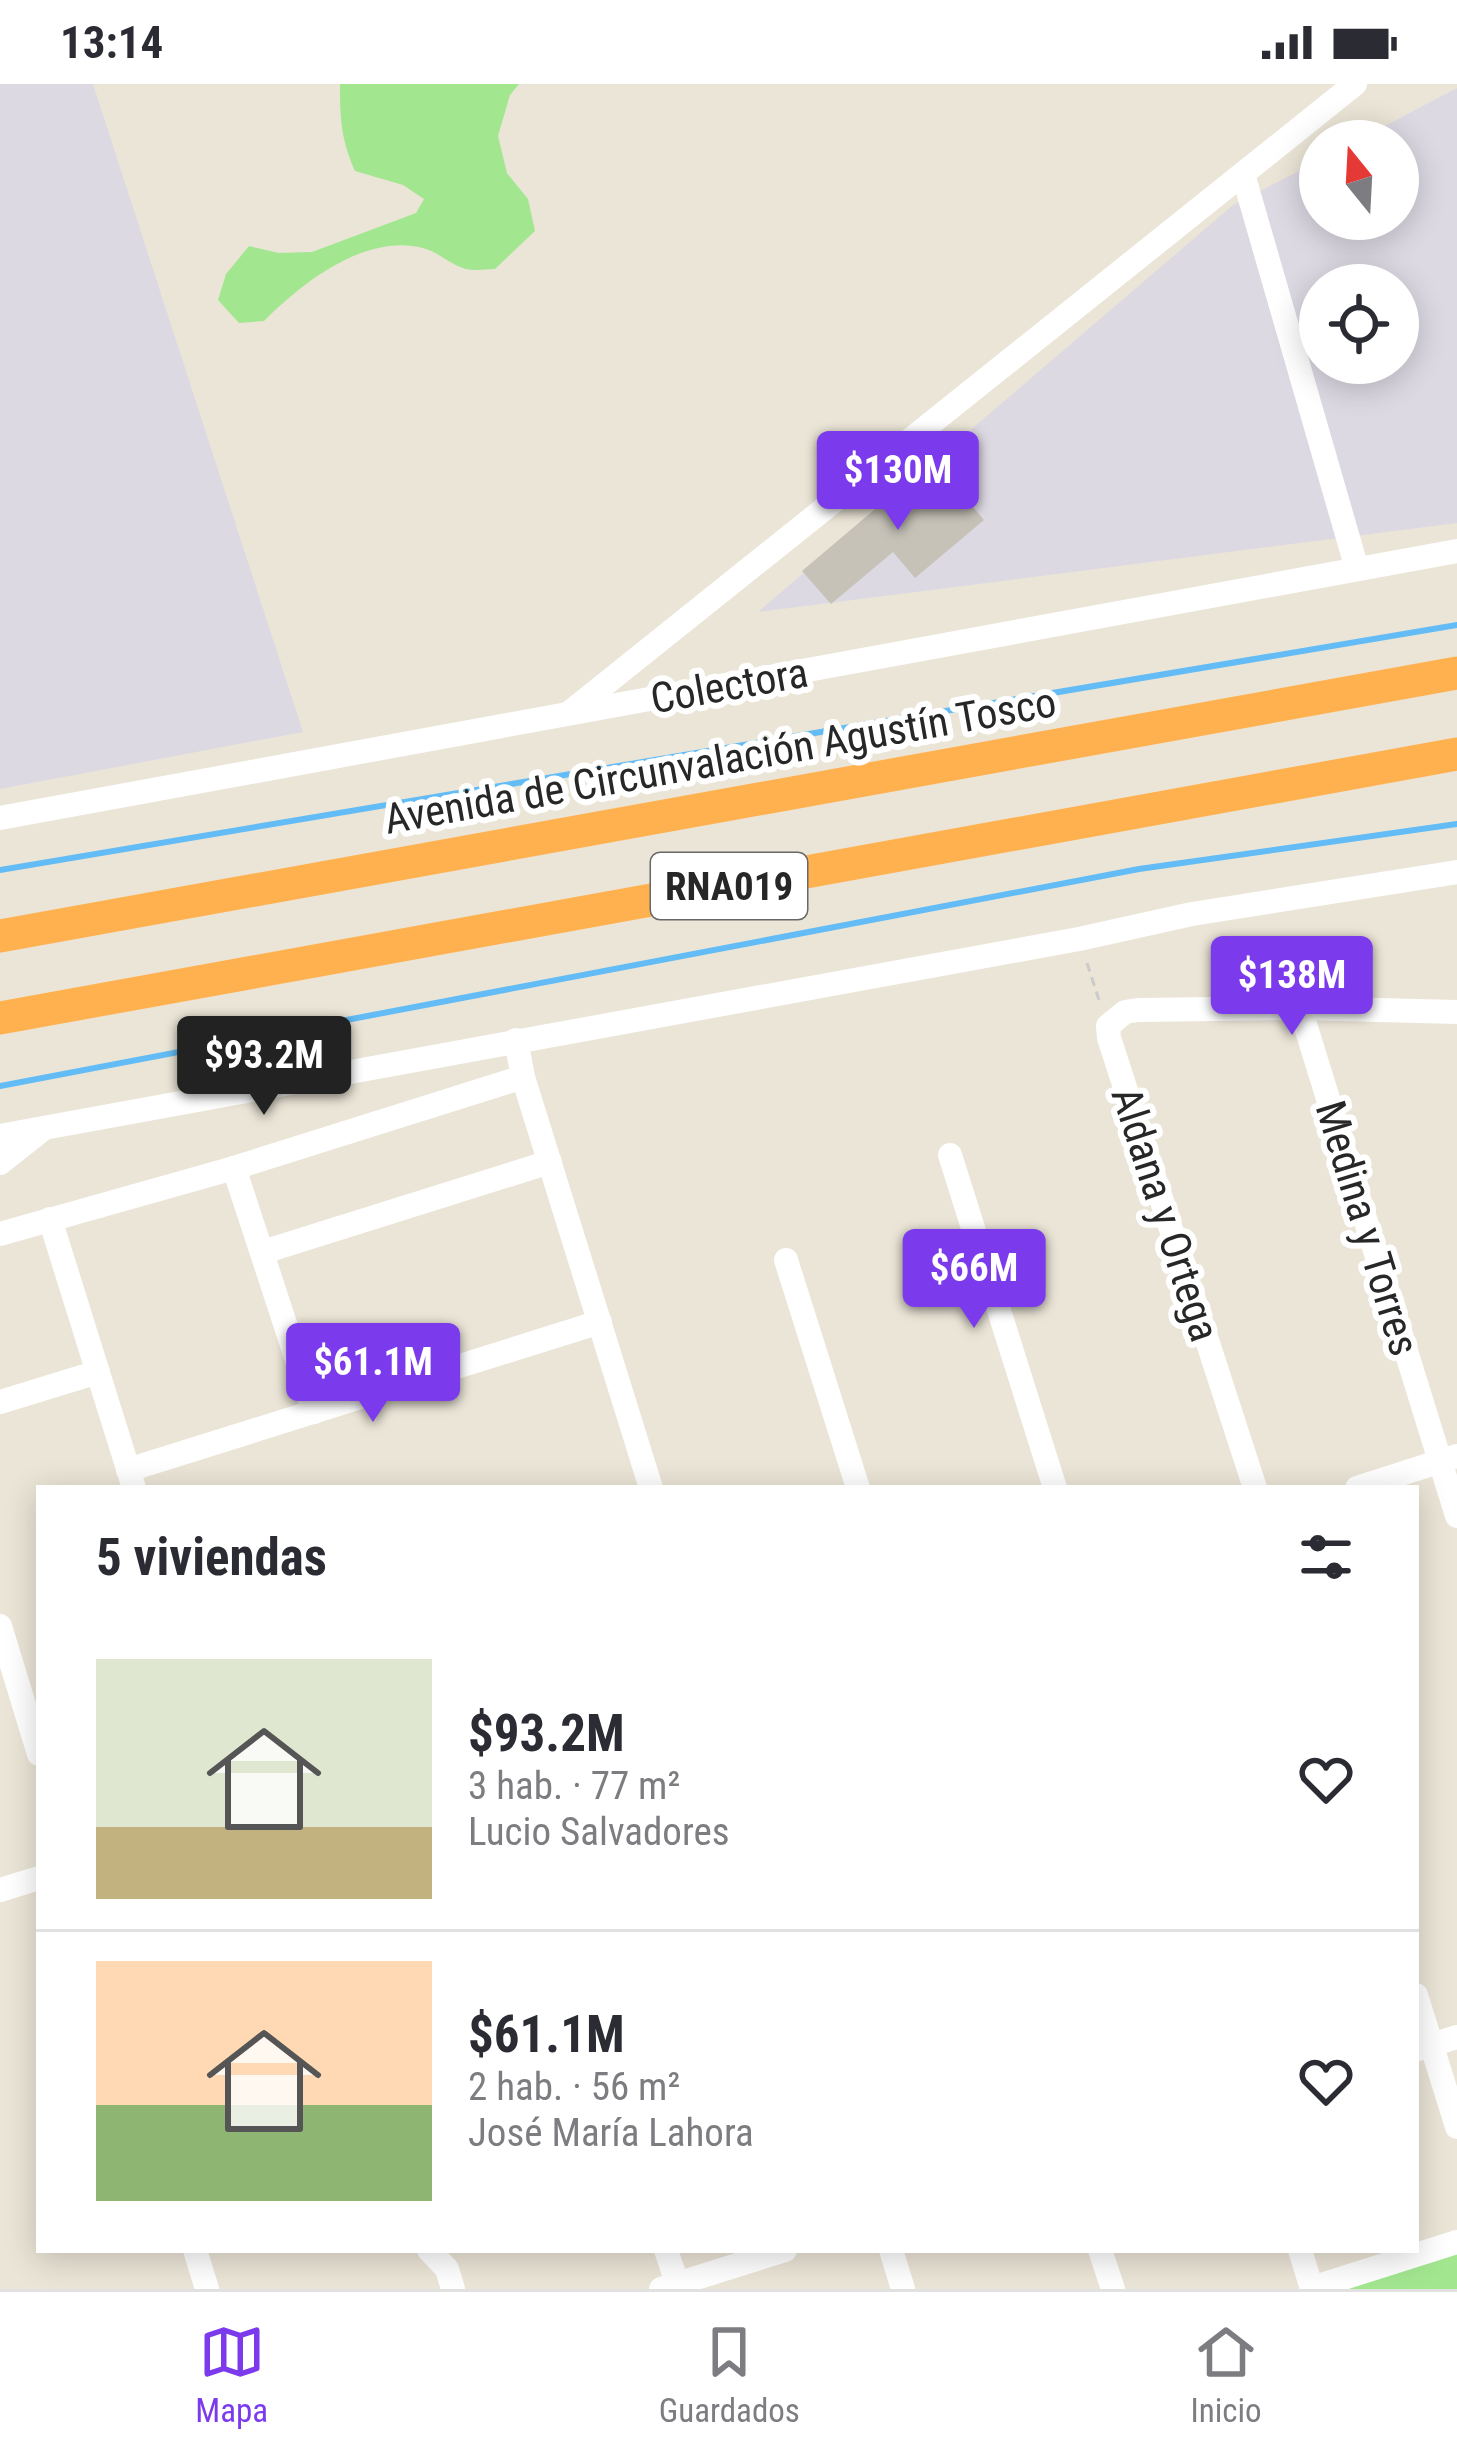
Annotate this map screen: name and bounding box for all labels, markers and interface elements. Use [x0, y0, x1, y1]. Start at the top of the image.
text: 13:14 [60, 16, 163, 69]
north arrow [1299, 120, 1419, 240]
map controls [1299, 120, 1419, 384]
button: locate [1299, 264, 1419, 384]
pin: $130M [814, 431, 982, 533]
text: $130M [844, 447, 952, 493]
street label: Colectora [647, 648, 812, 723]
street label: Avenida de Circunvalación Agustín Tosco [380, 677, 1060, 844]
road number: RNA019 [651, 853, 807, 919]
pin: $138M [1208, 936, 1376, 1038]
text: $138M [1238, 952, 1346, 998]
pin: $93.2M [166, 1016, 362, 1118]
text: $93.2M [204, 1032, 324, 1078]
street label: Aldana y Ortega [1101, 1081, 1230, 1347]
street label: Medina y Torres [1306, 1095, 1429, 1361]
pin: $66M [903, 1229, 1045, 1331]
text: $66M [930, 1245, 1018, 1291]
pin: $61.1M [275, 1323, 471, 1425]
text: $61.1M [313, 1339, 433, 1385]
icon: filters [1293, 1524, 1359, 1590]
text: 5 viviendas [96, 1528, 327, 1587]
text: $93.2M [468, 1704, 625, 1763]
icon: home [192, 1707, 336, 1851]
icon: heart [1293, 1746, 1359, 1812]
text: 3 hab. · 77 m² [468, 1763, 680, 1809]
text: Lucio Salvadores [468, 1809, 730, 1855]
text: $61.1M [468, 2005, 625, 2064]
icon: home [192, 2009, 336, 2153]
icon: heart [1293, 2048, 1359, 2114]
text: 2 hab. · 56 m² [468, 2064, 680, 2110]
text: José María Lahora [468, 2110, 754, 2156]
tab: Mapa [195, 2319, 268, 2430]
tab: Guardados [659, 2319, 800, 2430]
tab: Inicio [1190, 2319, 1262, 2430]

